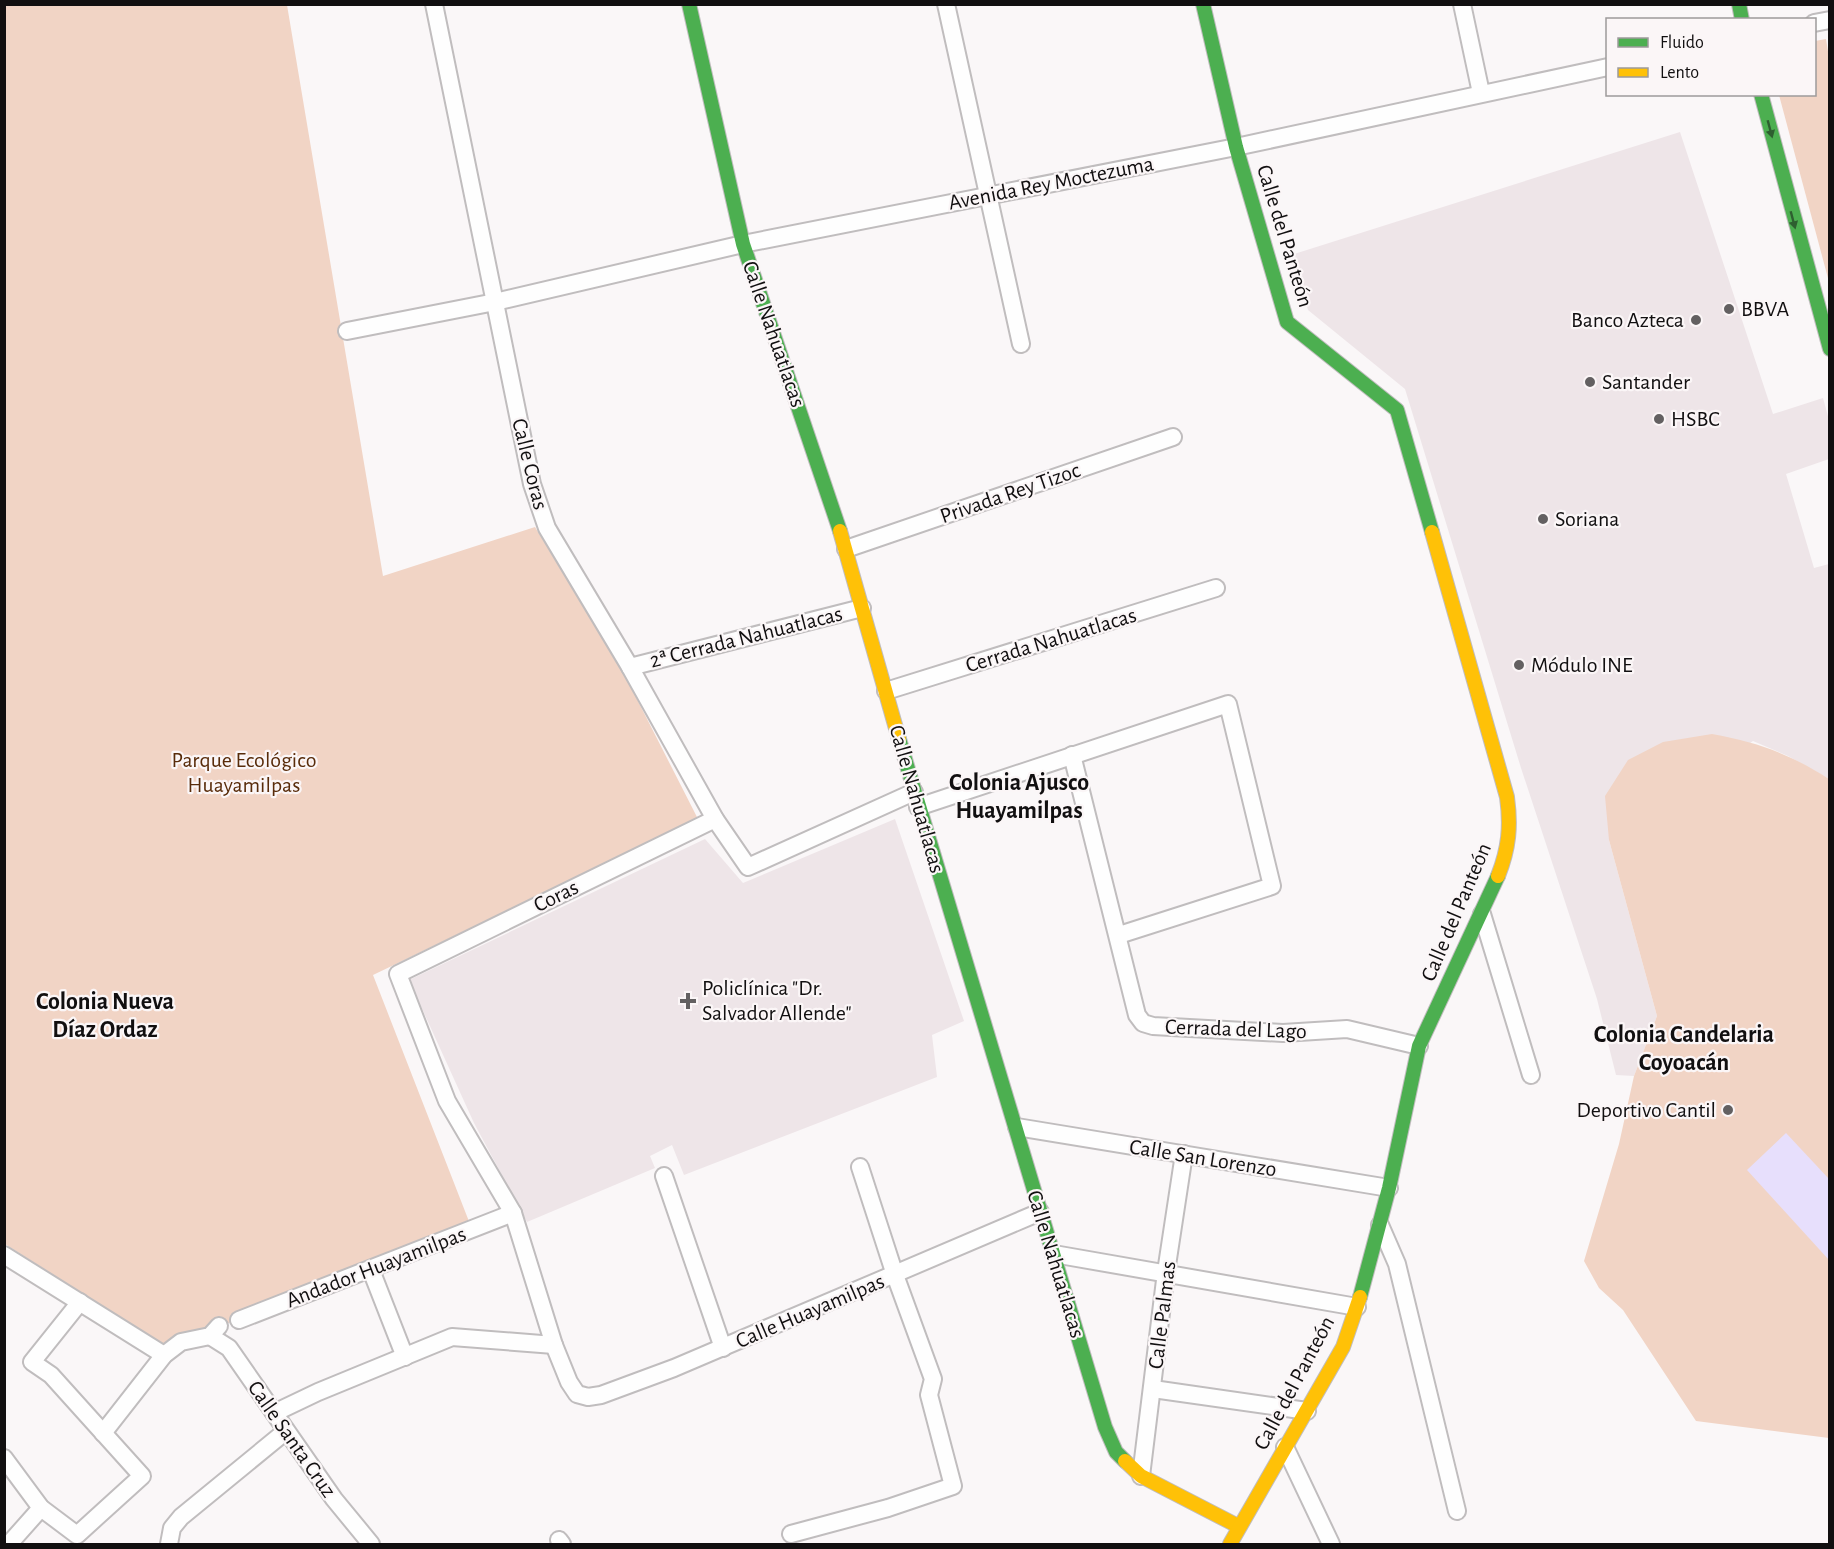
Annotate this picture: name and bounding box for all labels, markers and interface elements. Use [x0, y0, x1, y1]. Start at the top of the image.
legend [1606, 18, 1816, 96]
text: Fluido [1660, 34, 1704, 52]
text: Lento [1660, 64, 1699, 82]
one-way arrow [1765, 120, 1775, 138]
street label: Avenida Rey Moctezuma [946, 152, 1156, 214]
street label: Calle del Panteón [1253, 162, 1317, 310]
one-way arrow [1789, 211, 1799, 229]
street label: Calle Nahuatlacas [739, 258, 809, 410]
place label: BBVA [1741, 298, 1790, 320]
marker: BBVA [1722, 302, 1736, 316]
place label: Banco Azteca [1571, 309, 1684, 331]
marker: Banco Azteca [1689, 313, 1703, 327]
place label: Santander [1602, 371, 1690, 393]
marker: Santander [1583, 375, 1597, 389]
place label: HSBC [1671, 408, 1720, 430]
marker: HSBC [1652, 412, 1666, 426]
street label: Calle Coras [508, 416, 552, 512]
street label: Privada Rey Tizoc [937, 459, 1083, 527]
place label: Soriana [1555, 508, 1619, 530]
marker: Soriana [1536, 512, 1550, 526]
street label: 2ª Cerrada Nahuatlacas [647, 602, 845, 672]
street label: Cerrada Nahuatlacas [963, 604, 1139, 676]
place label: Módulo INE [1531, 654, 1633, 676]
marker: Módulo INE [1512, 658, 1526, 672]
street label: Calle Nahuatlacas [885, 722, 949, 876]
park label: Parque Ecológico Huayamilpas [172, 749, 316, 796]
district label: Colonia Ajusco Huayamilpas [949, 771, 1089, 823]
street label: Calle del Panteón [1417, 840, 1495, 984]
street label: Coras [530, 876, 582, 916]
place label: Policlínica "Dr. Salvador Allende" [702, 977, 852, 1024]
district label: Colonia Nueva Díaz Ordaz [36, 990, 174, 1042]
marker: Policlínica "Dr. Salvador Allende" [679, 992, 697, 1010]
street label: Cerrada del Lago [1165, 1016, 1307, 1042]
district label: Colonia Candelaria Coyoacán [1594, 1023, 1774, 1075]
place label: Deportivo Cantil [1576, 1099, 1716, 1121]
marker: Deportivo Cantil [1721, 1103, 1735, 1117]
street label: Calle San Lorenzo [1128, 1136, 1278, 1180]
street label: Calle Nahuatlacas [1023, 1188, 1089, 1340]
street label: Andador Huayamilpas [283, 1223, 469, 1311]
street label: Calle Palmas [1144, 1260, 1180, 1370]
street label: Calle Huayamilpas [733, 1270, 887, 1352]
street label: Calle del Panteón [1250, 1313, 1338, 1453]
street label: Calle Santa Cruz [244, 1377, 340, 1501]

